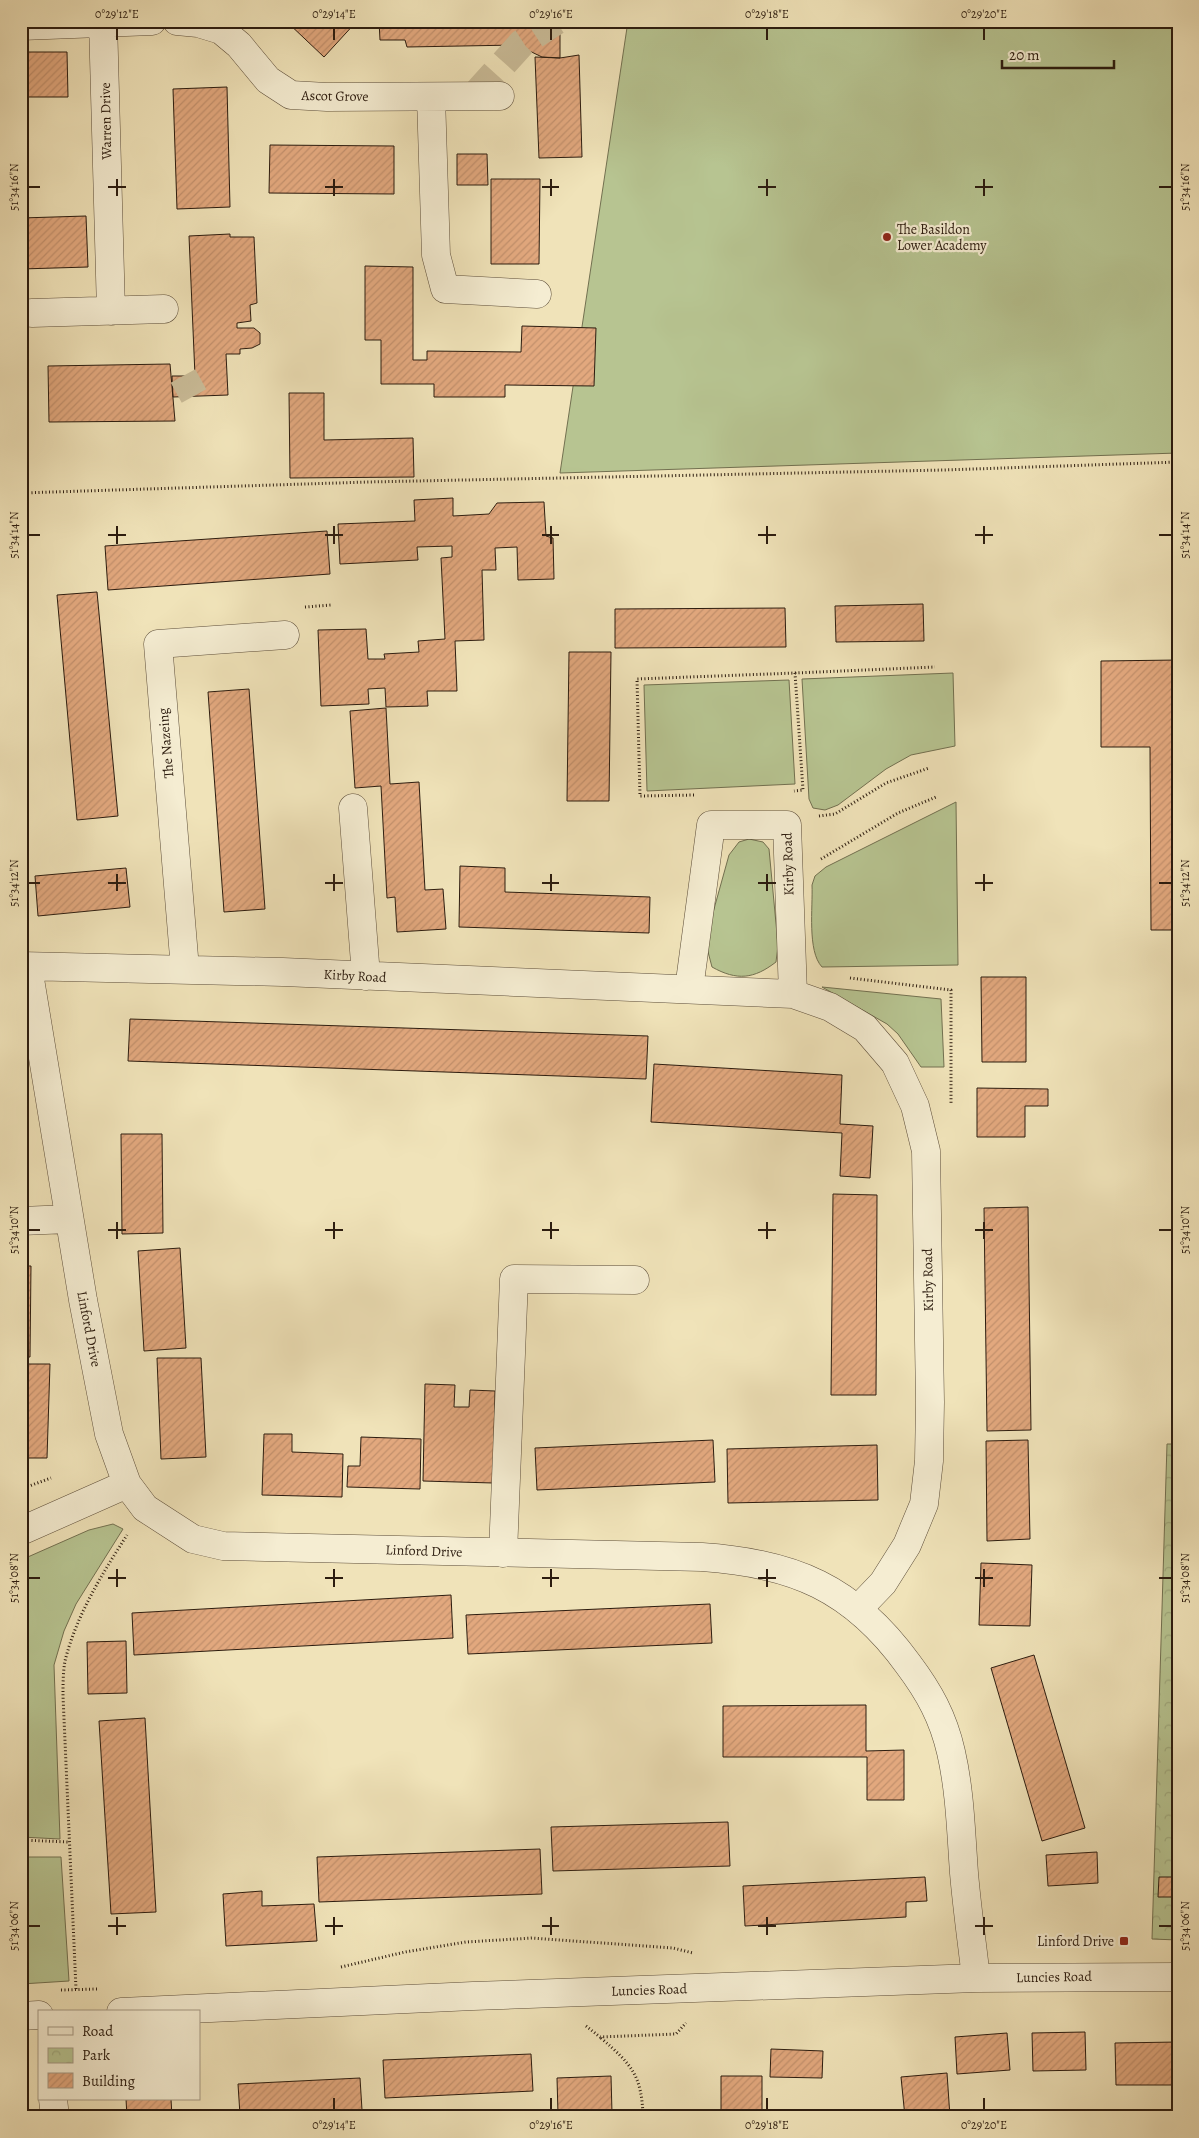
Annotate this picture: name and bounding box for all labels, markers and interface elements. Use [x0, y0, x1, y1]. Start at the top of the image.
text: 0°29'12"E [95, 6, 139, 22]
text: 0°29'14"E [312, 6, 356, 22]
text: 0°29'16"E [529, 6, 573, 22]
text: 0°29'18"E [745, 6, 789, 22]
text: 0°29'20"E [961, 6, 1007, 22]
scale bar [1002, 38, 1114, 70]
text: 20 m [1009, 45, 1040, 65]
street label: Warren Drive [96, 82, 116, 161]
street label: Ascot Grove [300, 86, 369, 106]
text: 51°34'16"N [6, 163, 22, 211]
text: 51°34'16"N [1177, 163, 1193, 211]
place label: The Basildon Lower Academy [897, 220, 987, 255]
marker: The Basildon Lower Academy [881, 231, 893, 243]
text: 51°34'14"N [6, 511, 22, 559]
text: 51°34'14"N [1177, 511, 1193, 559]
street label: The Nazeing [153, 707, 179, 779]
street label: Kirby Road [777, 832, 799, 896]
text: 51°34'12"N [6, 859, 22, 907]
text: 51°34'12"N [1177, 859, 1193, 907]
street label: Kirby Road [323, 965, 388, 987]
text: 51°34'10"N [6, 1206, 22, 1254]
text: 51°34'10"N [1177, 1206, 1193, 1254]
street label: Kirby Road [918, 1248, 938, 1312]
street label: Linford Drive [72, 1289, 106, 1369]
street label: Linford Drive [385, 1540, 463, 1562]
text: 51°34'08"N [6, 1553, 22, 1603]
text: 51°34'08"N [1177, 1553, 1193, 1603]
text: 51°34'06"N [6, 1901, 22, 1951]
text: 51°34'06"N [1177, 1901, 1193, 1951]
place label: Linford Drive [1037, 1932, 1114, 1951]
marker: Linford Drive [1118, 1935, 1130, 1947]
street label: Luncies Road [1016, 1967, 1093, 1987]
street label: Luncies Road [611, 1979, 688, 2001]
legend [38, 2010, 200, 2100]
text: Road [82, 2021, 114, 2041]
text: Park [82, 2045, 111, 2065]
text: Building [82, 2071, 135, 2091]
text: 0°29'14"E [312, 2117, 356, 2133]
text: 0°29'16"E [529, 2117, 573, 2133]
text: 0°29'18"E [745, 2117, 789, 2133]
text: 0°29'20"E [961, 2117, 1007, 2133]

